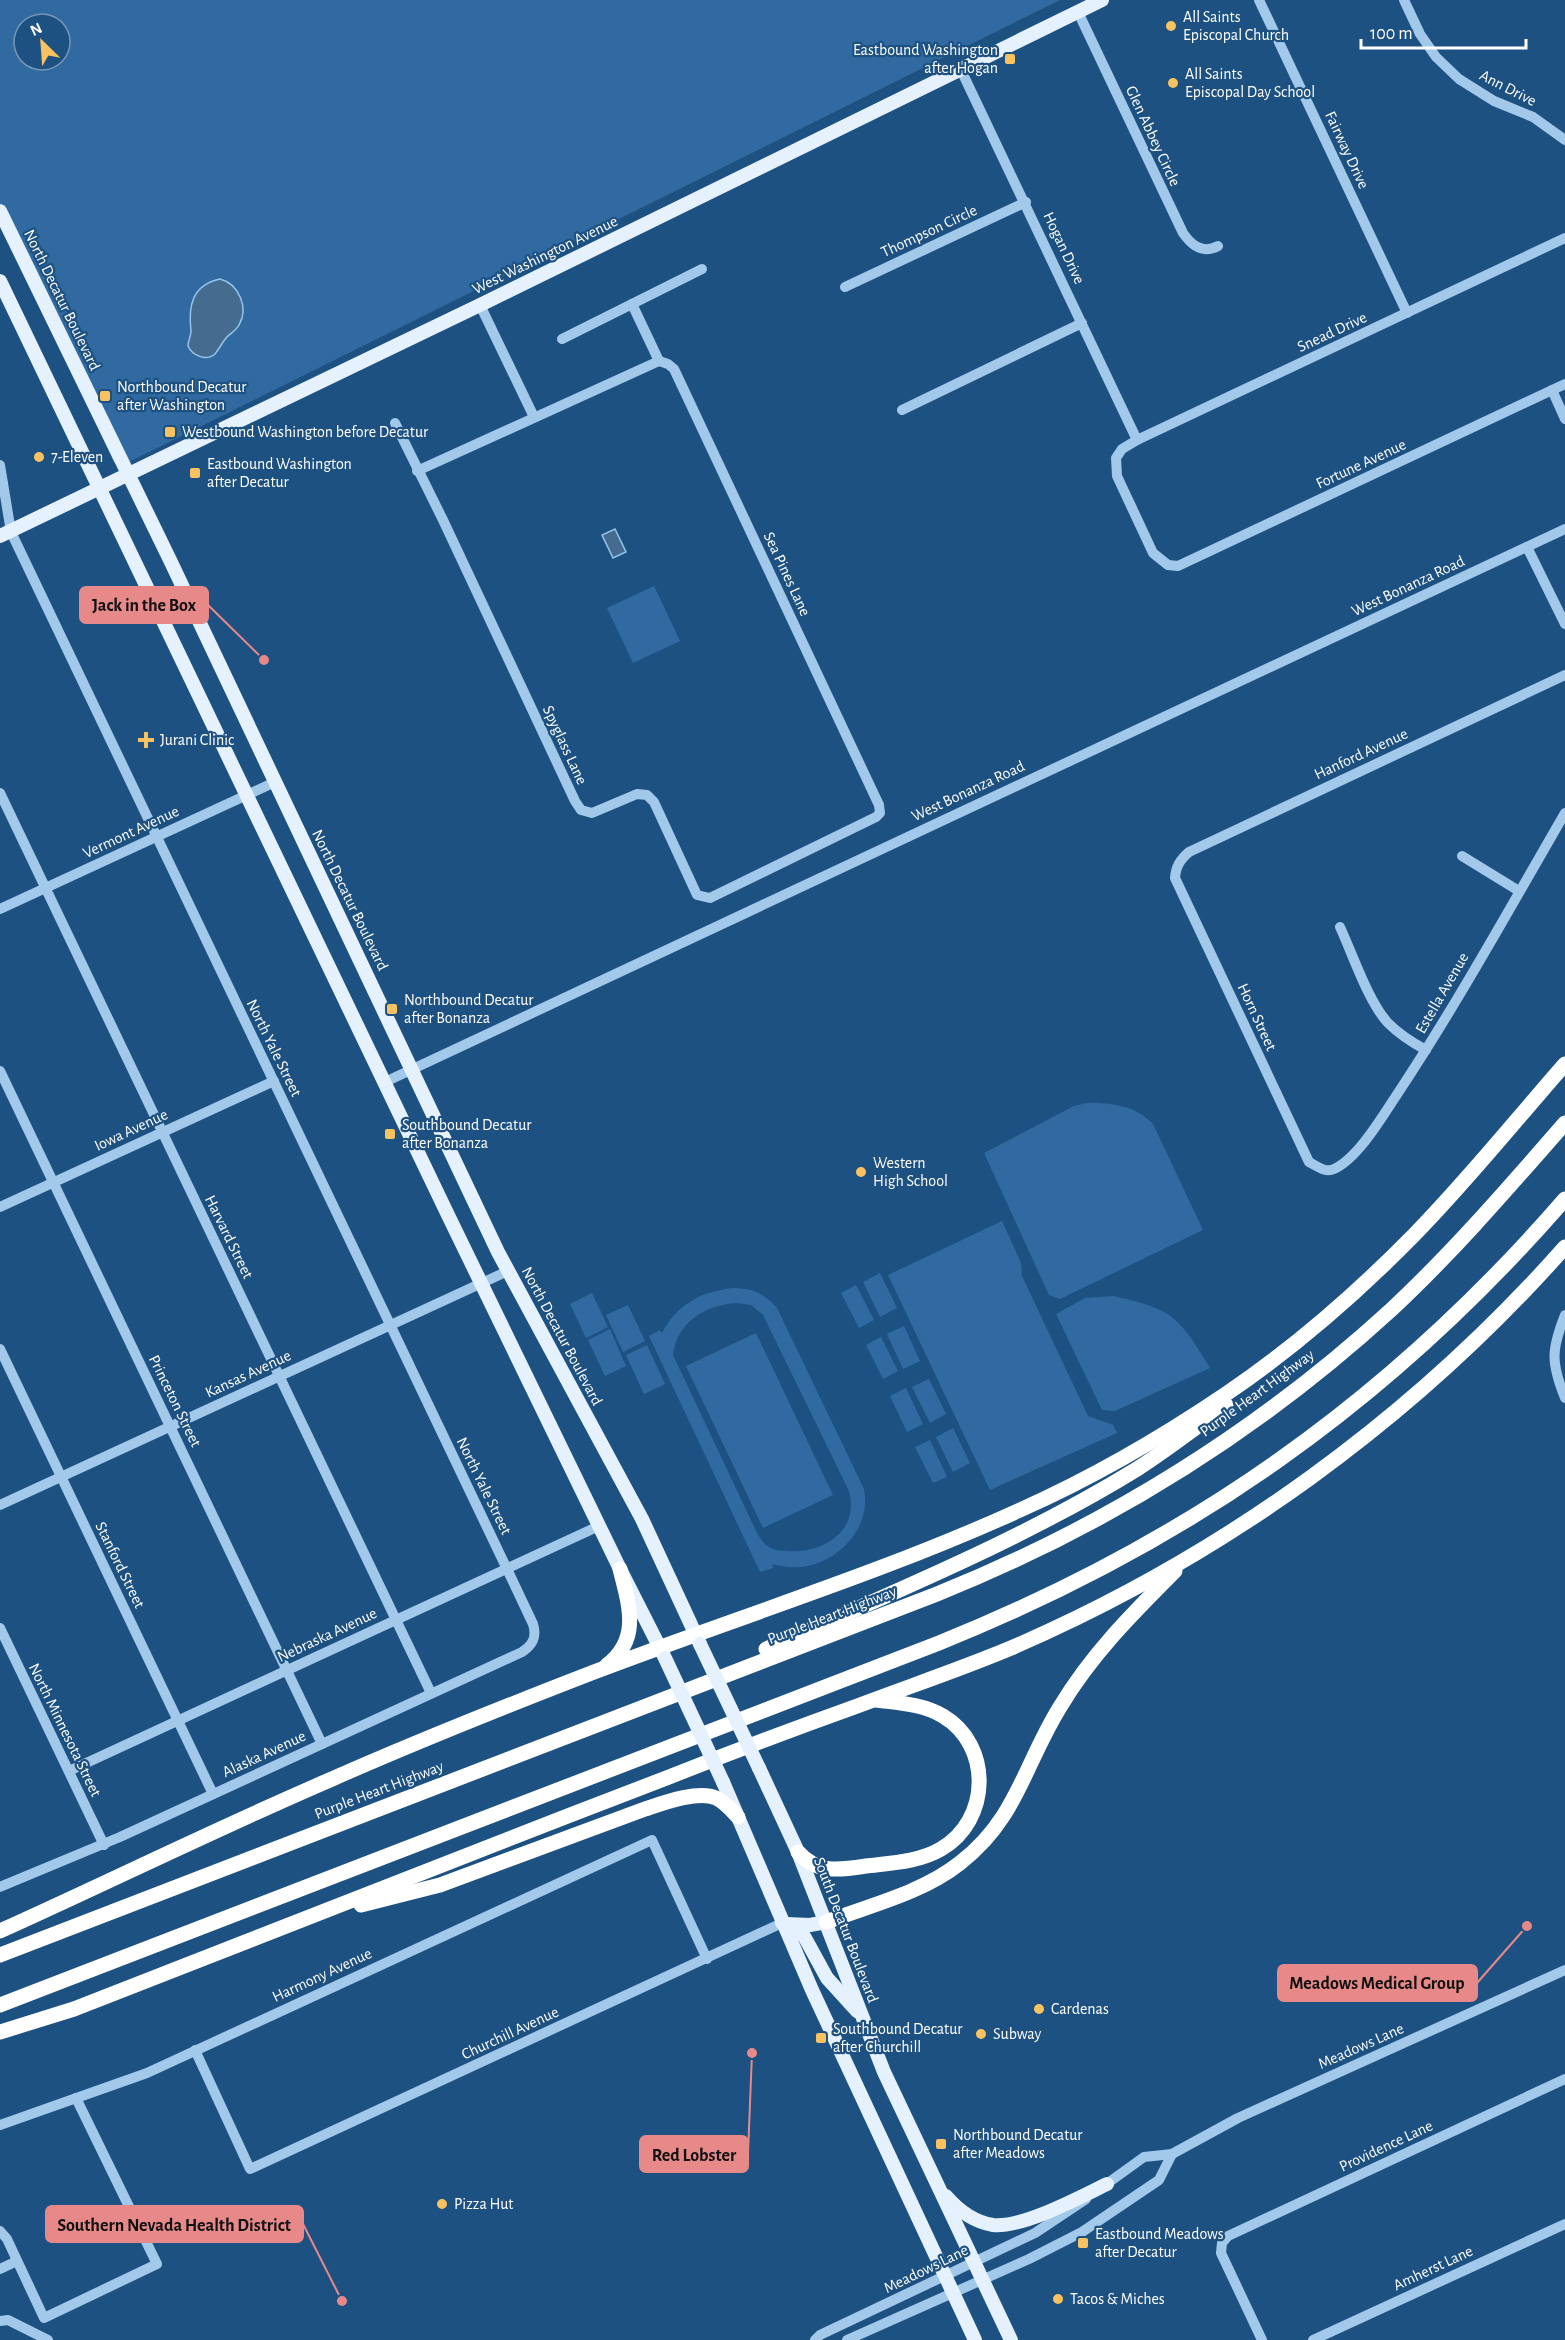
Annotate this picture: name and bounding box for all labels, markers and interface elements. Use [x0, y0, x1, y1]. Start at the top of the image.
place label: All Saints Episcopal Church [1183, 9, 1289, 43]
north arrow [12, 12, 72, 72]
scale bar [1361, 12, 1526, 50]
marker: All Saints Episcopal Church [1164, 19, 1178, 33]
text: N [28, 20, 45, 39]
text: 100 m [1370, 25, 1413, 43]
place label: Eastbound Washington after Hogan [853, 42, 998, 76]
marker: Eastbound Washington after Hogan [1003, 52, 1017, 66]
place label: All Saints Episcopal Day School [1185, 66, 1315, 101]
street label: Ann Drive [1477, 67, 1539, 109]
marker: All Saints Episcopal Day School [1166, 76, 1180, 90]
street label: Glen Abbey Circle [1122, 83, 1183, 189]
street label: Fairway Drive [1321, 109, 1372, 192]
street label: Thompson Circle [878, 202, 980, 260]
street label: Hogan Drive [1040, 210, 1088, 286]
street label: West Washington Avenue [470, 213, 620, 297]
street label: North Decatur Boulevard [21, 227, 103, 373]
street label: Snead Drive [1295, 309, 1369, 355]
place label: Northbound Decatur after Washington [117, 379, 247, 413]
marker: Northbound Decatur after Washington [98, 389, 112, 403]
place label: Westbound Washington before Decatur [182, 424, 429, 440]
marker: Westbound Washington before Decatur [163, 425, 177, 439]
street label: Fortune Avenue [1314, 436, 1408, 492]
place label: 7-Eleven [51, 449, 103, 465]
marker: 7-Eleven [32, 450, 46, 464]
place label: Eastbound Washington after Decatur [207, 456, 352, 490]
marker: Eastbound Washington after Decatur [188, 466, 202, 480]
street label: Sea Pines Lane [761, 530, 813, 618]
street label: West Bonanza Road [1349, 553, 1467, 619]
callout: Jack in the Box [80, 587, 208, 623]
text: Jack in the Box [92, 597, 197, 615]
street label: Spyglass Lane [539, 703, 590, 787]
street label: Hanford Avenue [1312, 725, 1410, 783]
marker: Jurani Clinic [137, 731, 155, 749]
place label: Jurani Clinic [160, 732, 234, 748]
street label: West Bonanza Road [909, 758, 1027, 824]
street label: Vermont Avenue [80, 803, 182, 861]
street label: North Decatur Boulevard [309, 827, 391, 973]
street label: Estella Avenue [1412, 950, 1472, 1036]
street label: Horn Street [1235, 981, 1279, 1053]
place label: Northbound Decatur after Bonanza [404, 992, 534, 1026]
street label: North Yale Street [244, 997, 304, 1099]
marker: Northbound Decatur after Bonanza [385, 1002, 399, 1016]
street label: Iowa Avenue [92, 1106, 170, 1154]
place label: Southbound Decatur after Bonanza [402, 1117, 532, 1151]
marker: Southbound Decatur after Bonanza [383, 1127, 397, 1141]
place label: Western High School [873, 1155, 948, 1189]
marker: Western High School [854, 1165, 868, 1179]
street label: Harvard Street [202, 1193, 256, 1281]
street label: North Decatur Boulevard [519, 1264, 605, 1408]
street label: Purple Heart Highway [1197, 1346, 1318, 1440]
street label: Kansas Avenue [203, 1347, 293, 1401]
street label: Princeton Street [146, 1353, 204, 1449]
street label: North Yale Street [454, 1435, 514, 1537]
street label: Stanford Street [92, 1519, 148, 1611]
street label: Purple Heart Highway [765, 1583, 899, 1648]
street label: Nebraska Avenue [275, 1605, 379, 1665]
street label: North Minnesota Street [26, 1661, 104, 1799]
street label: Alaska Avenue [220, 1728, 308, 1780]
street label: Purple Heart Highway [312, 1758, 446, 1823]
street label: South Decatur Boulevard [811, 1855, 881, 2005]
street label: Harmony Avenue [270, 1945, 375, 2006]
callout: Meadows Medical Group [1278, 1965, 1477, 2001]
text: Meadows Medical Group [1289, 1975, 1465, 1993]
place label: Cardenas [1051, 2001, 1109, 2017]
marker: Cardenas [1032, 2002, 1046, 2016]
street label: Churchill Avenue [459, 2003, 561, 2063]
street label: Meadows Lane [1316, 2020, 1406, 2072]
place label: Southbound Decatur after Churchill [833, 2021, 963, 2055]
place label: Subway [993, 2026, 1041, 2043]
marker: Subway [974, 2027, 988, 2041]
marker: Southbound Decatur after Churchill [814, 2031, 828, 2045]
street label: Providence Lane [1337, 2117, 1435, 2175]
place label: Northbound Decatur after Meadows [953, 2127, 1083, 2161]
callout: Red Lobster [640, 2136, 748, 2172]
marker: Northbound Decatur after Meadows [934, 2137, 948, 2151]
text: Red Lobster [652, 2147, 737, 2165]
place label: Pizza Hut [454, 2196, 513, 2212]
marker: Pizza Hut [435, 2197, 449, 2211]
callout: Southern Nevada Health District [46, 2206, 303, 2242]
text: Southern Nevada Health District [57, 2217, 291, 2235]
place label: Eastbound Meadows after Decatur [1095, 2226, 1224, 2260]
marker: Eastbound Meadows after Decatur [1076, 2236, 1090, 2250]
street label: Meadows Lane [881, 2242, 971, 2296]
street label: Amherst Lane [1391, 2243, 1475, 2293]
place label: Tacos & Miches [1070, 2291, 1165, 2307]
marker: Tacos & Miches [1051, 2292, 1065, 2306]

